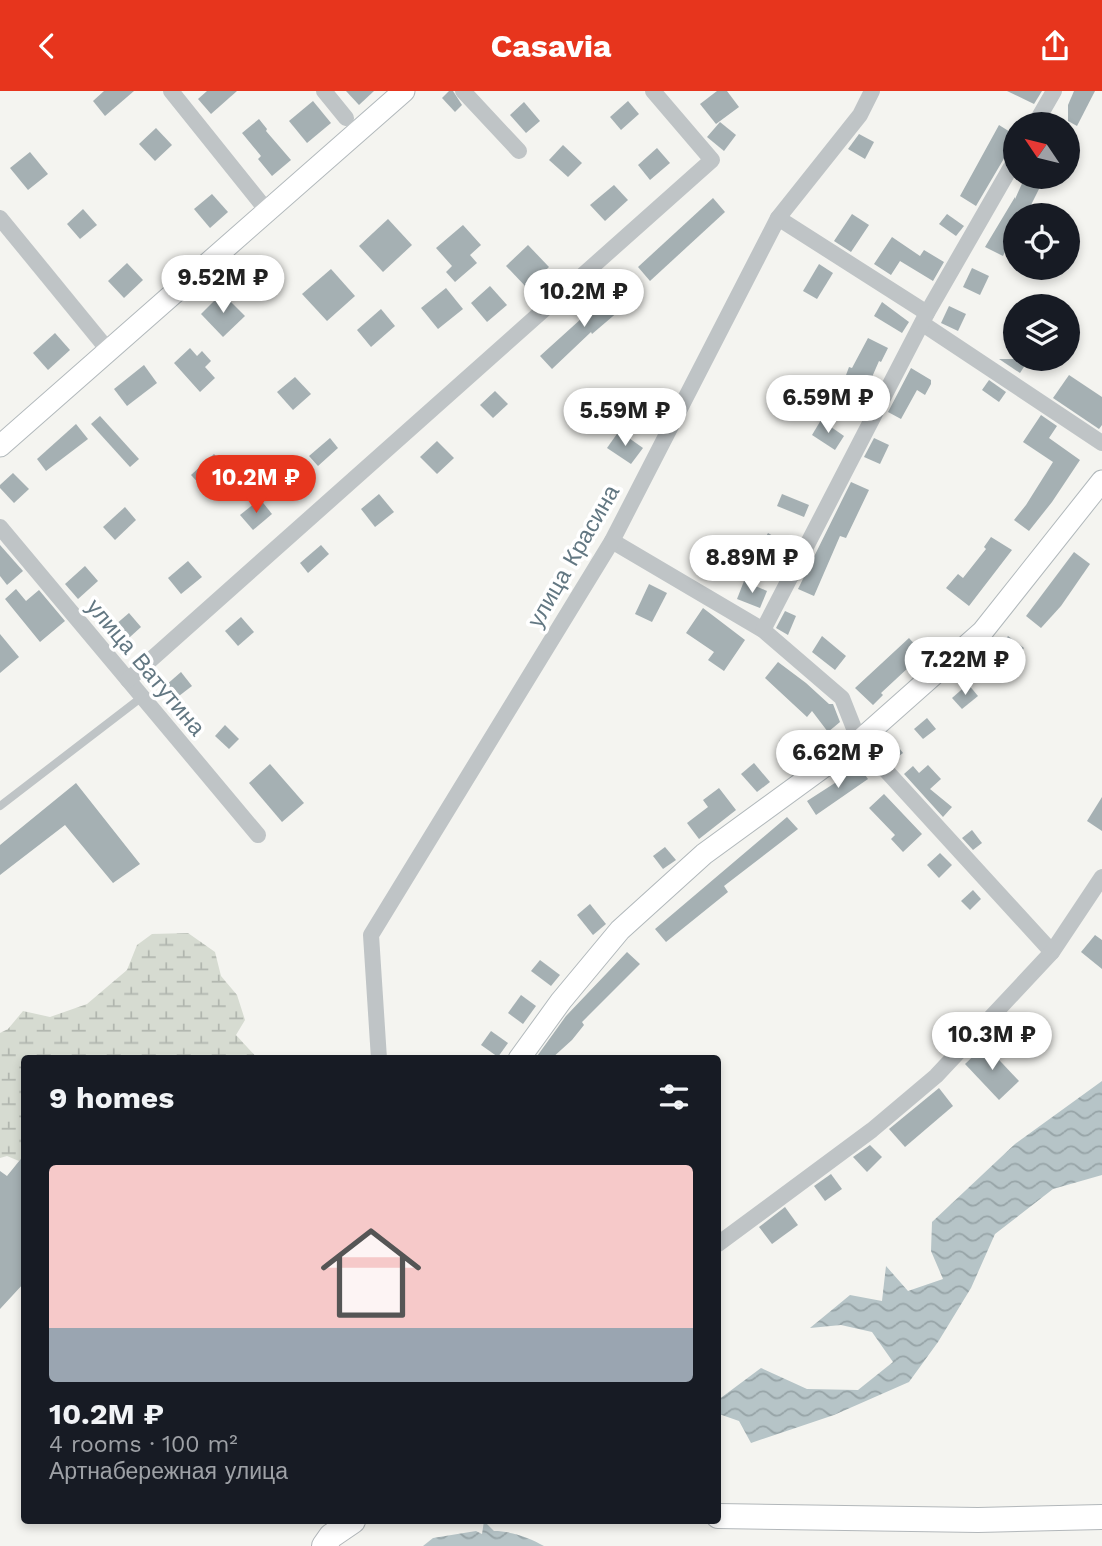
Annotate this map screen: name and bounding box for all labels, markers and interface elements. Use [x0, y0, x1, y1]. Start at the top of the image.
icon: back [28, 27, 66, 65]
text: Casavia [491, 27, 612, 65]
icon: share [1036, 27, 1074, 65]
north arrow [1003, 112, 1080, 189]
map controls [1003, 112, 1080, 371]
button: locate [1003, 203, 1080, 280]
pin: 9.52M ₽ [158, 255, 288, 315]
text: 9.52M ₽ [177, 264, 269, 291]
pin: 10.2M ₽ [519, 269, 649, 329]
text: 10.2M ₽ [540, 278, 628, 305]
button: layers [1003, 294, 1080, 371]
pin: 6.59M ₽ [763, 375, 893, 435]
text: 6.59M ₽ [782, 384, 874, 411]
pin: 5.59M ₽ [560, 389, 690, 448]
text: 5.59M ₽ [580, 397, 671, 424]
pin: 10.2M ₽ [191, 455, 321, 515]
text: 10.2M ₽ [212, 464, 300, 491]
street label: улица Красина [522, 480, 625, 632]
pin: 8.89M ₽ [687, 535, 817, 595]
text: 8.89M ₽ [705, 544, 799, 571]
street label: улица Ватутина [81, 594, 211, 741]
pin: 7.22M ₽ [900, 637, 1030, 697]
text: 7.22M ₽ [921, 646, 1009, 673]
pin: 6.62M ₽ [773, 731, 903, 790]
text: 6.62M ₽ [792, 739, 884, 766]
pin: 10.3M ₽ [927, 1013, 1057, 1072]
text: 10.3M ₽ [948, 1021, 1036, 1048]
icon: filters [655, 1078, 693, 1116]
text: 9 homes [49, 1080, 174, 1115]
icon: home [308, 1210, 434, 1336]
text: 10.2M ₽ [49, 1396, 164, 1431]
text: 4 rooms · 100 m² [49, 1431, 238, 1458]
text: Артнабережная улица [49, 1458, 288, 1485]

